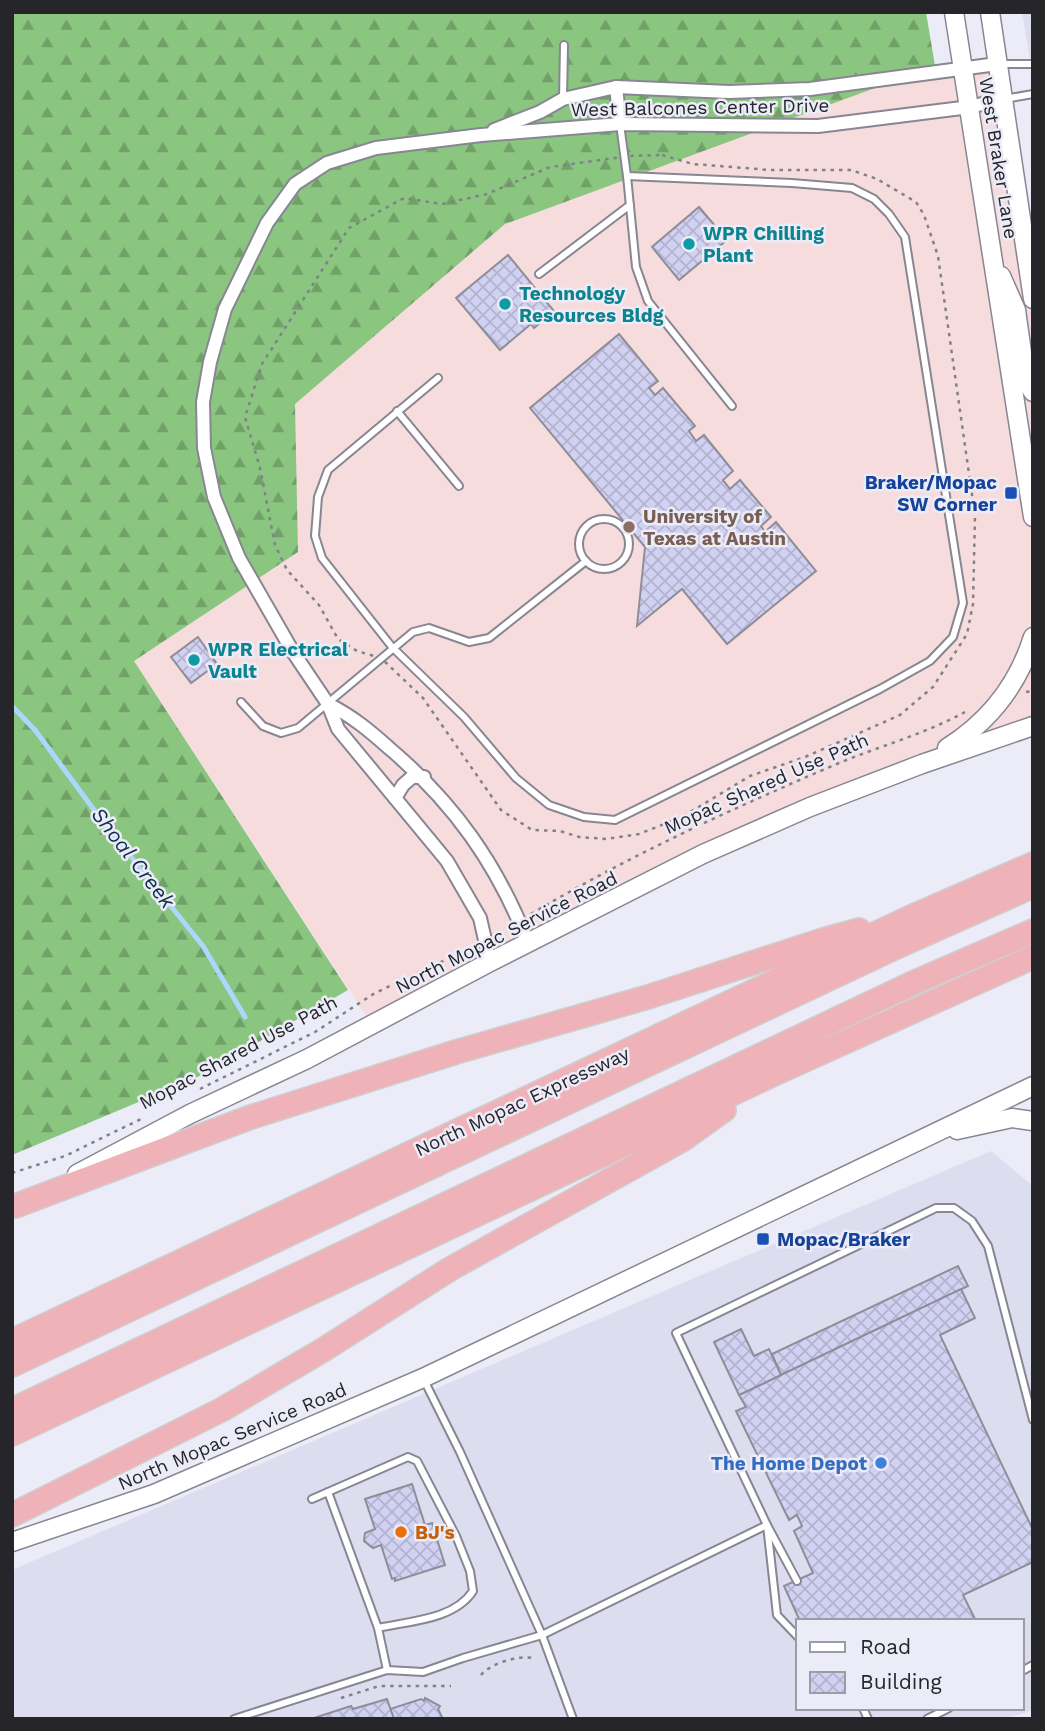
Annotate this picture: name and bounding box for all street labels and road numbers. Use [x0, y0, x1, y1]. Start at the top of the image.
street label: West Braker Lane [974, 75, 1023, 241]
street label: West Balcones Center Drive [570, 94, 830, 121]
street label: Mopac Shared Use Path [660, 728, 872, 839]
street label: North Mopac Service Road [391, 866, 621, 999]
street label: Mopac Shared Use Path [135, 990, 341, 1115]
street label: North Mopac Expressway [412, 1042, 633, 1161]
street label: North Mopac Service Road [114, 1378, 350, 1495]

